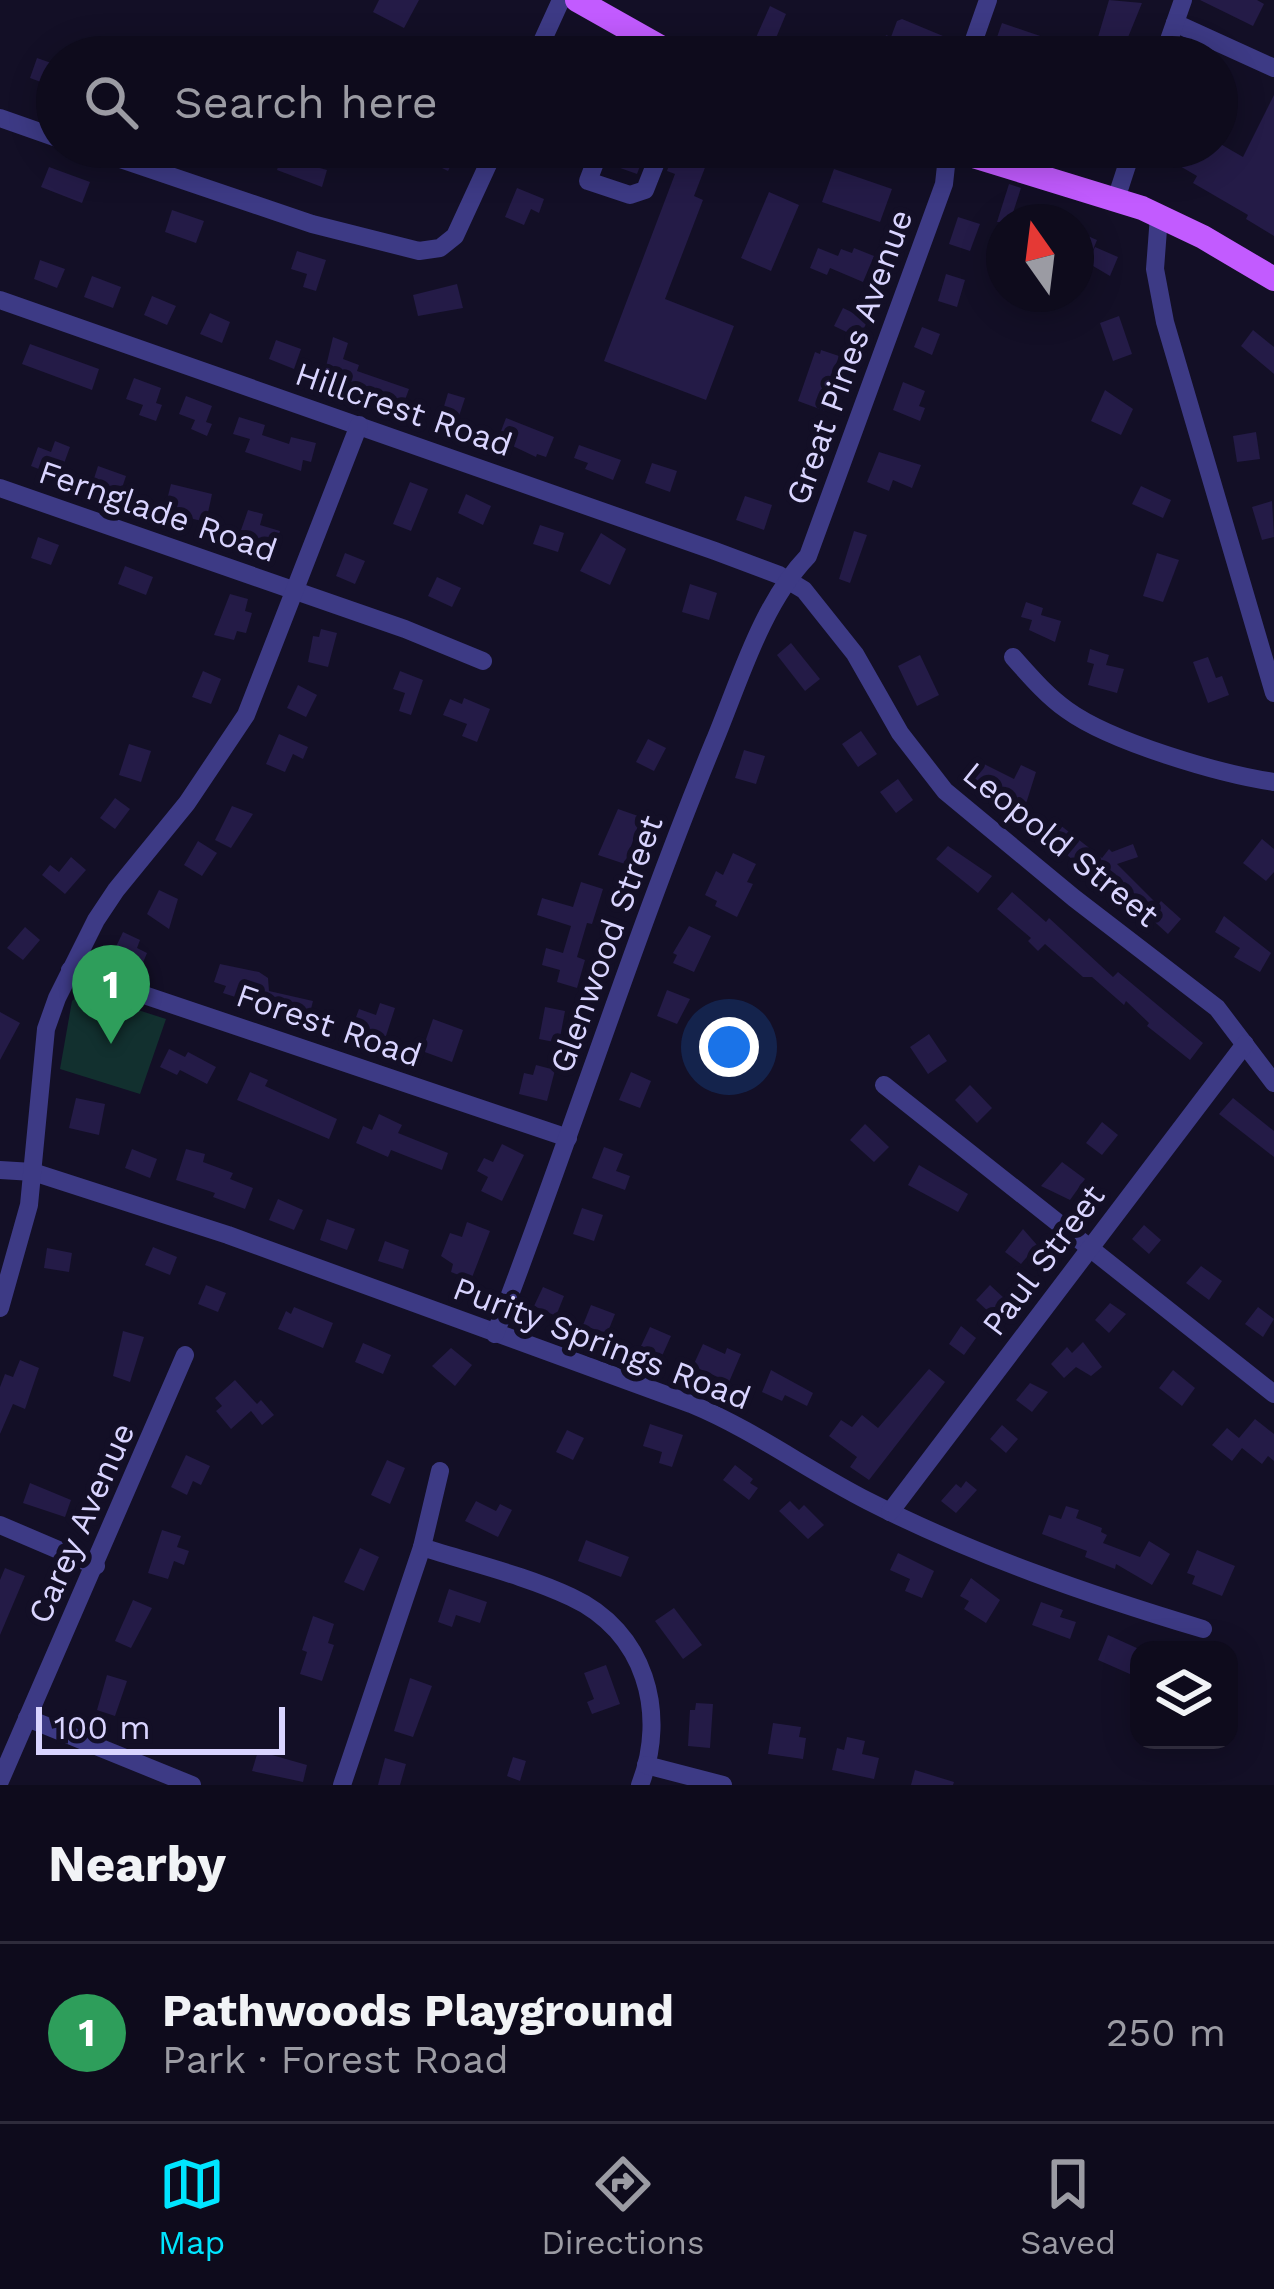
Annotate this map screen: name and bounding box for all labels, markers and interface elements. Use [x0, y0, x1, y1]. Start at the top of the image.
search box [36, 36, 1238, 168]
icon: search [78, 69, 144, 135]
text: Search here [174, 76, 438, 129]
street label: Great Pines Avenue [777, 204, 921, 510]
north arrow [986, 204, 1094, 312]
street label: Hillcrest Road [290, 354, 518, 464]
street label: Fernglade Road [34, 452, 282, 570]
street label: Leopold Street [955, 753, 1167, 935]
street label: Glenwood Street [541, 810, 671, 1078]
pin: 1 [72, 945, 150, 1044]
street label: Forest Road [231, 975, 427, 1075]
your location [699, 1017, 759, 1077]
street label: Paul Street [974, 1177, 1112, 1343]
street label: Purity Springs Road [448, 1268, 756, 1418]
street label: Carey Avenue [19, 1417, 143, 1629]
map controls [1130, 1641, 1238, 1749]
button: layers [1130, 1641, 1238, 1749]
scale bar [36, 1701, 285, 1754]
text: 100 m [54, 1708, 151, 1747]
text: Nearby [48, 1834, 226, 1893]
text: Pathwoods Playground [162, 1984, 674, 2037]
text: 1 [79, 2010, 95, 2055]
text: 250 m [1106, 2010, 1226, 2055]
text: Park · Forest Road [162, 2037, 509, 2082]
tab: Map [158, 2151, 225, 2262]
tab: Directions [541, 2151, 704, 2262]
tab: Saved [1020, 2151, 1116, 2262]

